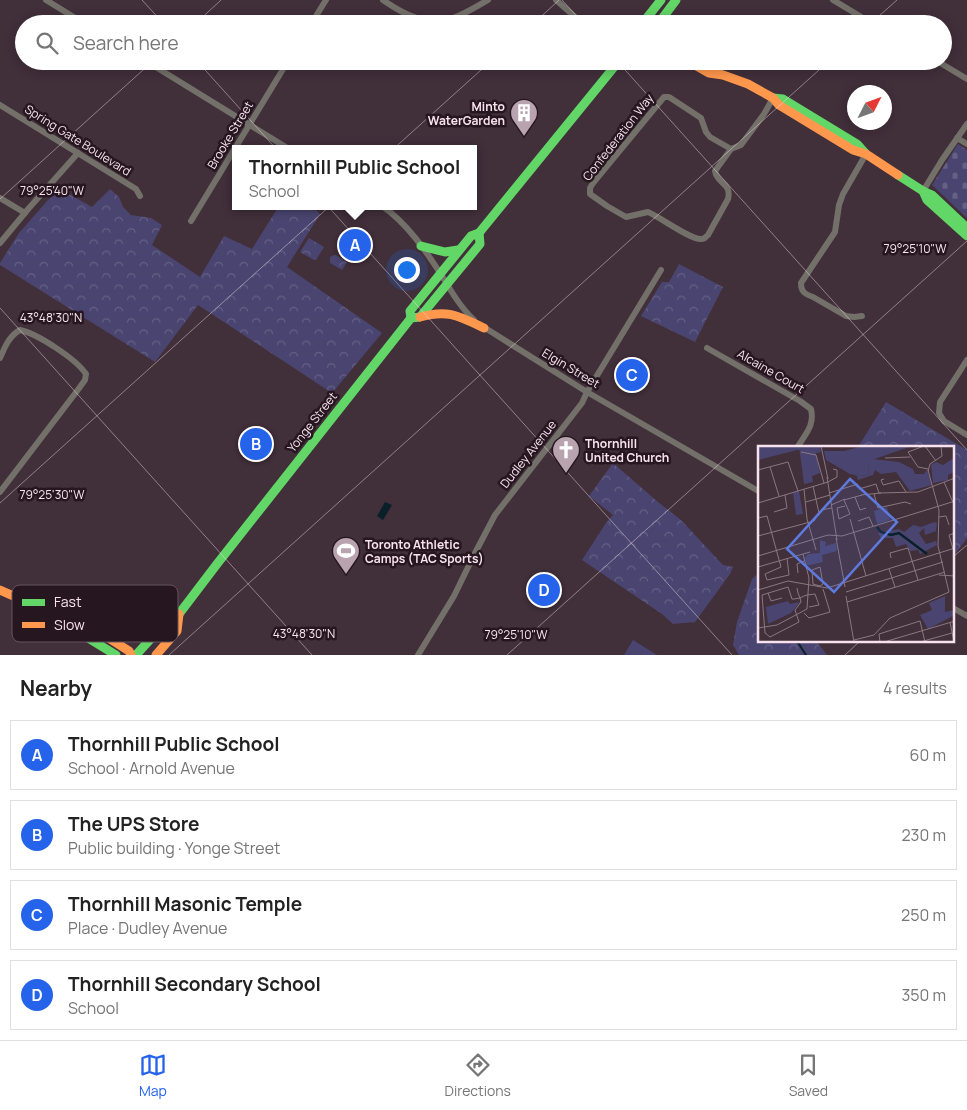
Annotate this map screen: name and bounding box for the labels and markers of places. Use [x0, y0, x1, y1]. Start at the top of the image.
place label: Minto WaterGarden [428, 98, 505, 129]
building icon: Minto WaterGarden [509, 98, 539, 137]
pin: A [339, 226, 371, 264]
pin: C [616, 356, 648, 394]
pin: B [240, 425, 272, 463]
church icon: Thornhill United Church [551, 435, 581, 474]
place label: Thornhill United Church [585, 435, 669, 466]
sports icon: Toronto Athletic Camps (TAC Sports) [331, 536, 361, 575]
place label: Toronto Athletic Camps (TAC Sports) [365, 536, 484, 567]
pin: D [528, 571, 560, 609]

